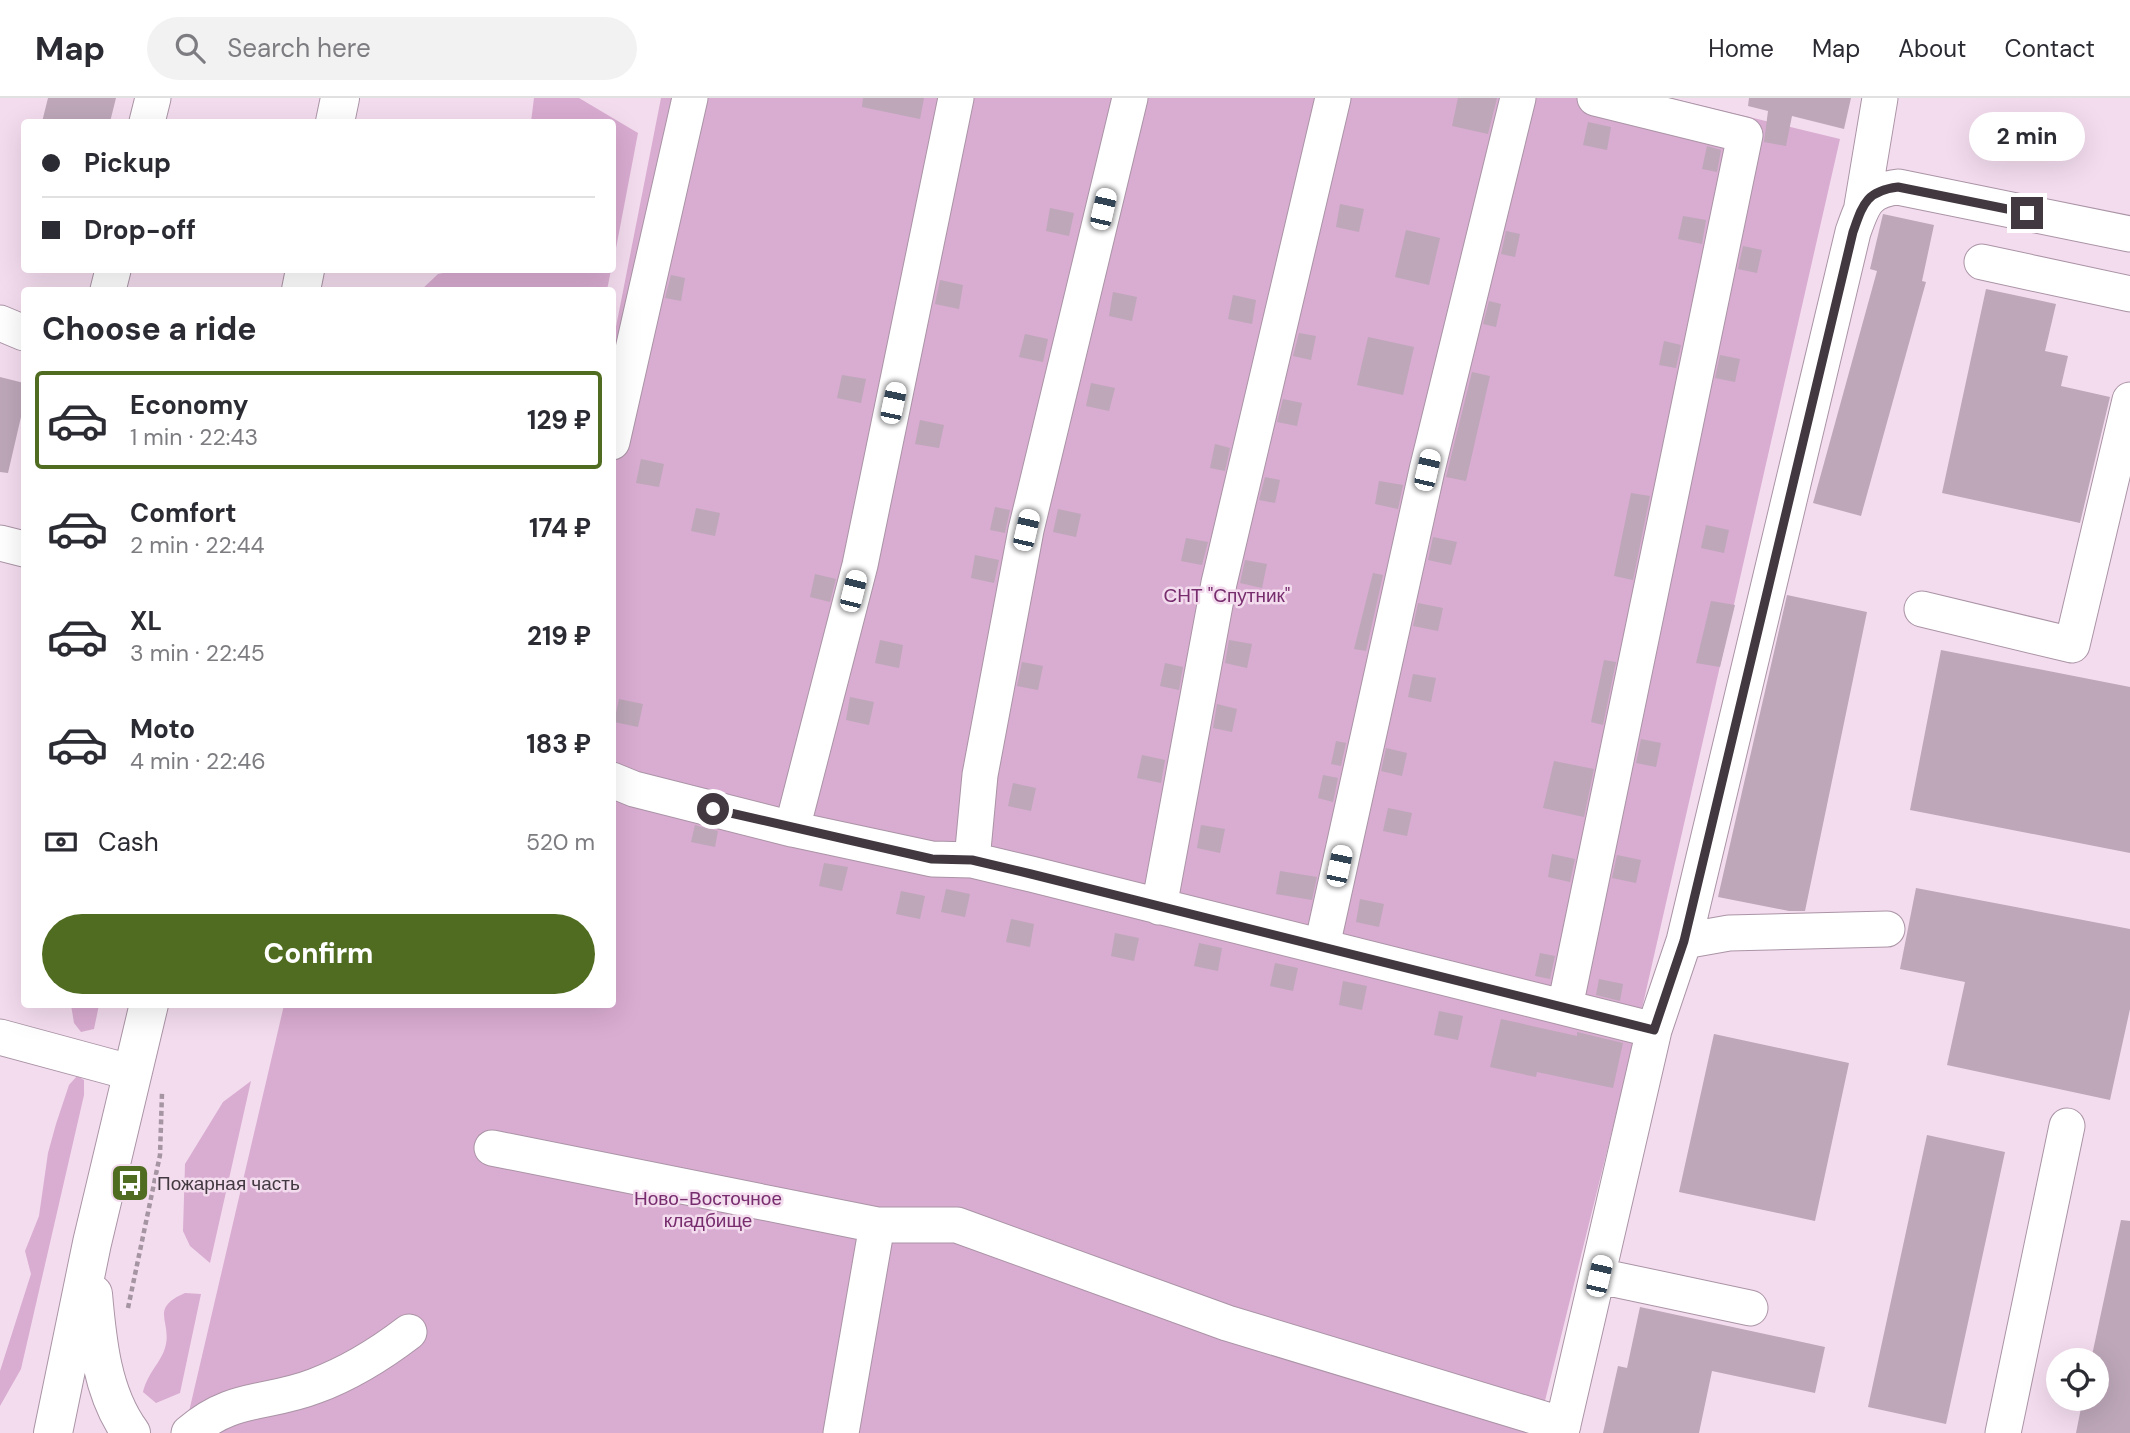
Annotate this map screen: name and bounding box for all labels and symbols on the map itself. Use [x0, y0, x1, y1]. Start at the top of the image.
callout: 2 min [1969, 111, 2085, 160]
car [1089, 186, 1118, 232]
route end [2011, 197, 2043, 229]
car [879, 380, 908, 426]
car [1413, 447, 1442, 493]
car [1012, 507, 1041, 553]
car [838, 568, 869, 614]
park label: СНТ "Спутник" [1164, 583, 1290, 608]
route start [697, 793, 729, 825]
car [1325, 843, 1354, 889]
bus stop icon: Пожарная часть [109, 1162, 151, 1204]
place label: Пожарная часть [157, 1171, 300, 1196]
park label: Ново-Восточное кладбище [634, 1186, 782, 1233]
car [1585, 1253, 1614, 1299]

